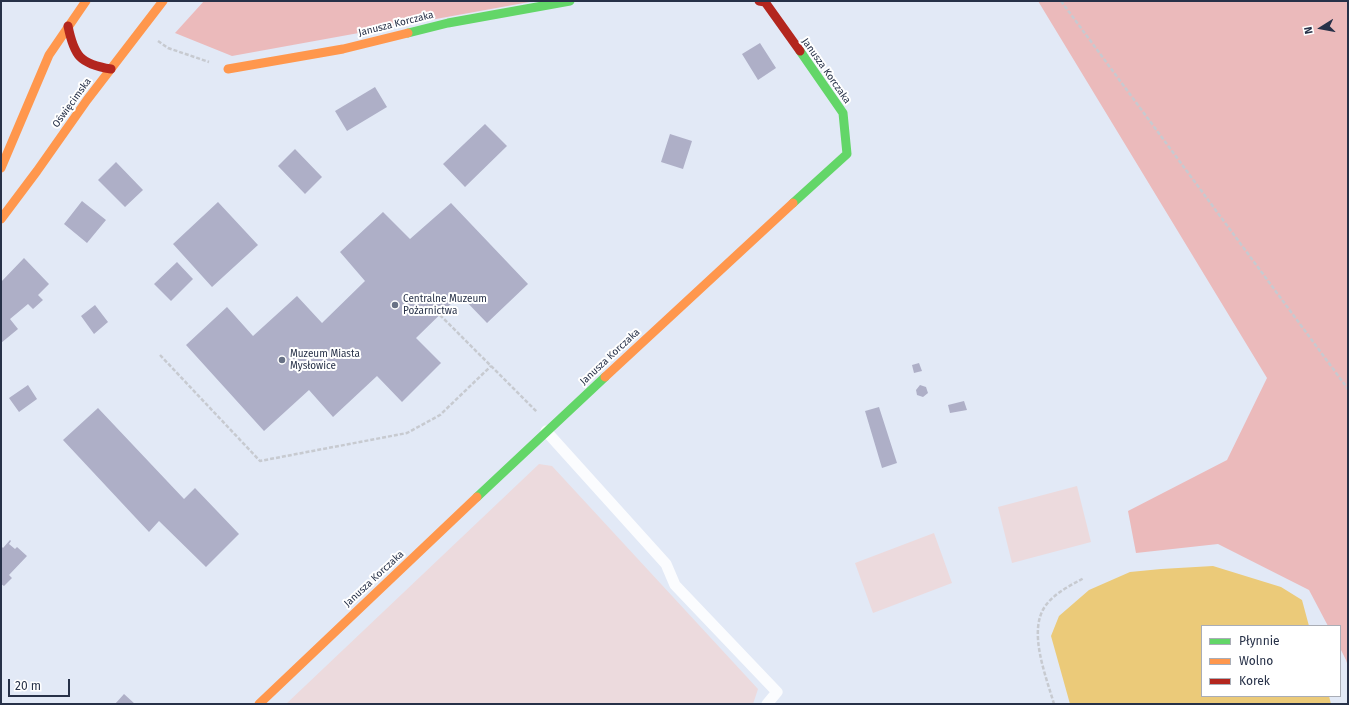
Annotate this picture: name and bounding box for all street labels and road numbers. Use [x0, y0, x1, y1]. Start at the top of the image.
street label: Janusza Korczaka [357, 9, 435, 39]
street label: Janusza Korczaka [799, 36, 853, 106]
street label: Oświęcimska [50, 76, 94, 130]
street label: Janusza Korczaka [578, 326, 642, 388]
street label: Janusza Korczaka [342, 548, 406, 610]

